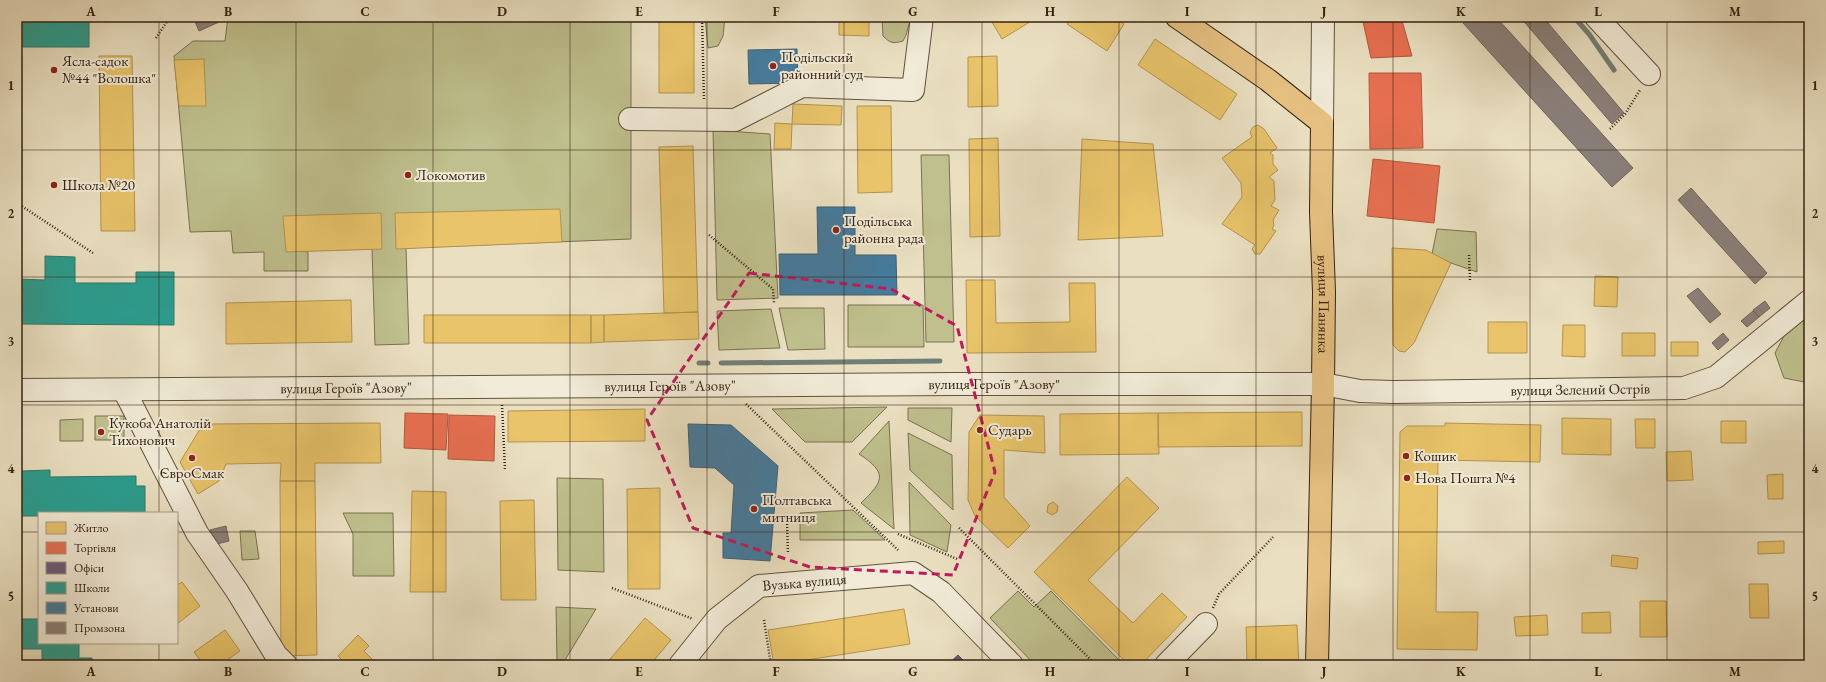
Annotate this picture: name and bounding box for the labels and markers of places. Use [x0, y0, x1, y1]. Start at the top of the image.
place label: Подільский районний суд [781, 47, 863, 83]
place label: Ясла-садок №44 "Волошка" [61, 51, 156, 87]
marker: Подільский районний суд [768, 61, 778, 71]
marker: Ясла-садок №44 "Волошка" [49, 65, 59, 75]
place label: Локомотив [416, 165, 485, 184]
marker: Локомотив [403, 170, 413, 180]
place label: Школа №20 [62, 175, 135, 194]
marker: Школа №20 [49, 180, 59, 190]
place label: Подільська районна рада [844, 211, 924, 247]
marker: Подільська районна рада [831, 225, 841, 235]
place label: Кукоба Анатолій Тихонович [109, 413, 211, 449]
place label: Сударь [988, 420, 1032, 439]
marker: Сударь [975, 425, 985, 435]
marker: Кукоба Анатолій Тихонович [96, 427, 106, 437]
place label: Кошик [1414, 446, 1457, 465]
marker: Кошик [1401, 451, 1411, 461]
marker: ЄвроСмак [187, 453, 197, 463]
place label: ЄвроСмак [160, 463, 224, 482]
place label: Нова Пошта №4 [1415, 468, 1516, 487]
marker: Нова Пошта №4 [1402, 473, 1412, 483]
place label: Полтавська митниця [762, 490, 832, 526]
marker: Полтавська митниця [749, 504, 759, 514]

